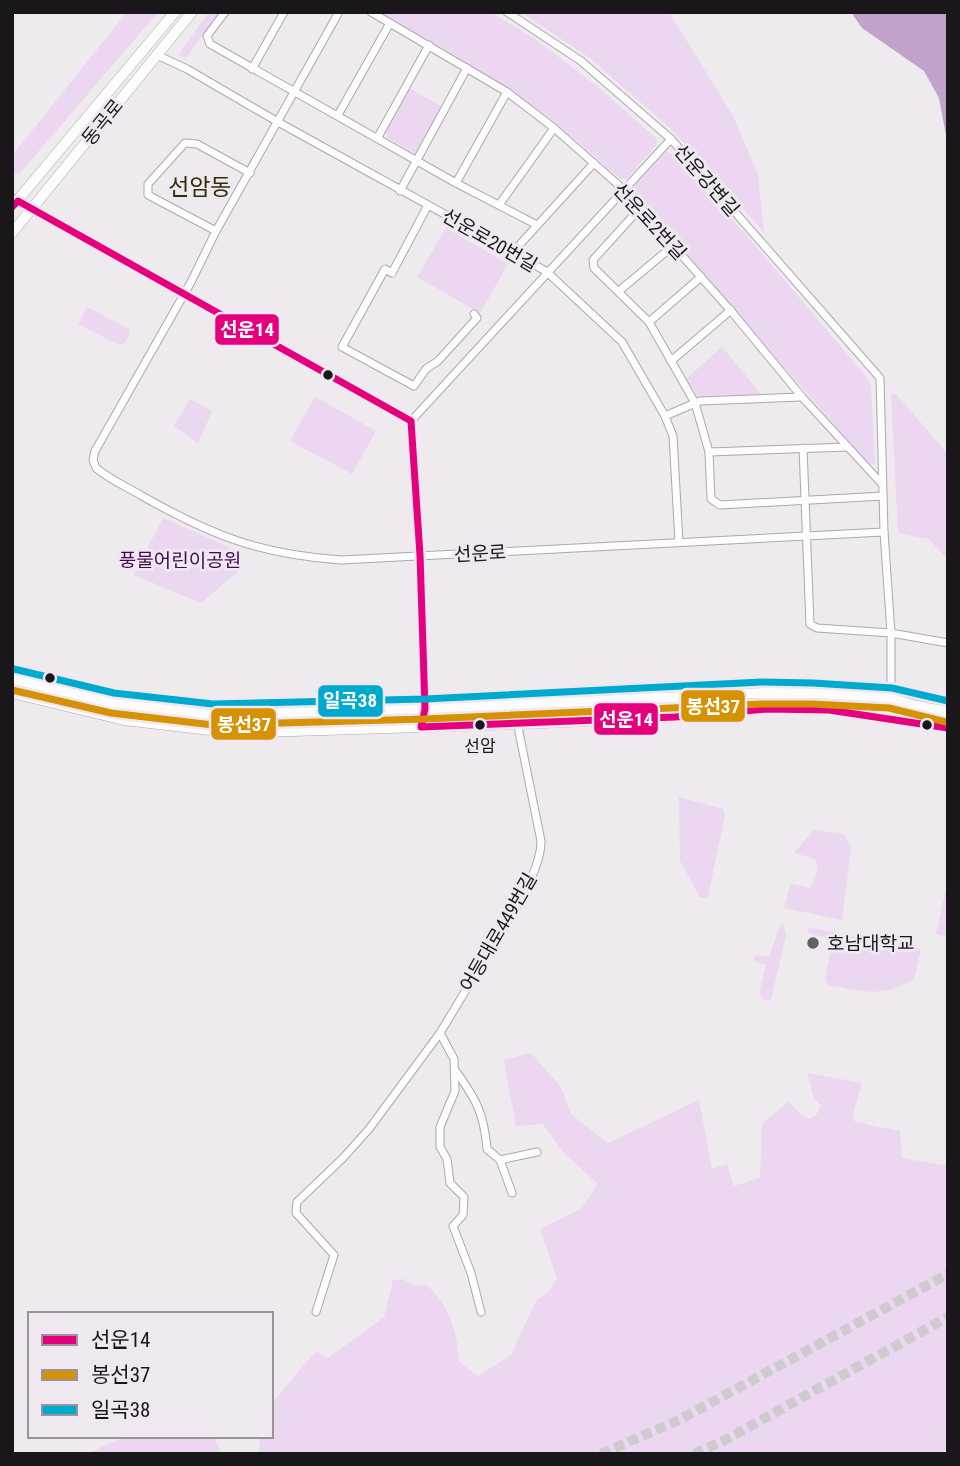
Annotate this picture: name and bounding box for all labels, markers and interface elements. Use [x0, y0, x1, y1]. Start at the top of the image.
street label: 동곡로 [77, 95, 128, 150]
street label: 선운강변길 [669, 140, 744, 221]
district label: 선암동 [168, 174, 232, 201]
street label: 선운로2번길 [608, 178, 691, 265]
street label: 선운로20번길 [438, 204, 541, 277]
line badge: 선운14 [214, 313, 280, 346]
text: 선운14 [220, 318, 274, 341]
unlabelled marker [321, 368, 335, 382]
street label: 선운로 [453, 541, 507, 566]
park label: 풍물어린이공원 [119, 549, 241, 572]
unlabelled marker [43, 671, 57, 685]
line badge: 일곡38 [317, 684, 384, 718]
text: 일곡38 [323, 689, 377, 712]
line badge: 봉선37 [680, 689, 746, 723]
text: 봉선37 [686, 695, 740, 718]
line badge: 선운14 [593, 702, 659, 736]
line badge: 봉선37 [210, 707, 277, 741]
text: 선운14 [599, 708, 653, 731]
text: 봉선37 [217, 713, 271, 736]
marker: 선암 [473, 718, 487, 732]
unlabelled marker [920, 718, 934, 732]
place label: 선암 [464, 736, 496, 756]
street label: 어등대로449번길 [455, 869, 542, 996]
place label: 호남대학교 [827, 932, 914, 955]
marker: 호남대학교 [805, 935, 821, 951]
legend [28, 1312, 273, 1438]
text: 선운14 [91, 1328, 150, 1352]
text: 봉선37 [91, 1363, 150, 1387]
text: 일곡38 [91, 1398, 150, 1422]

